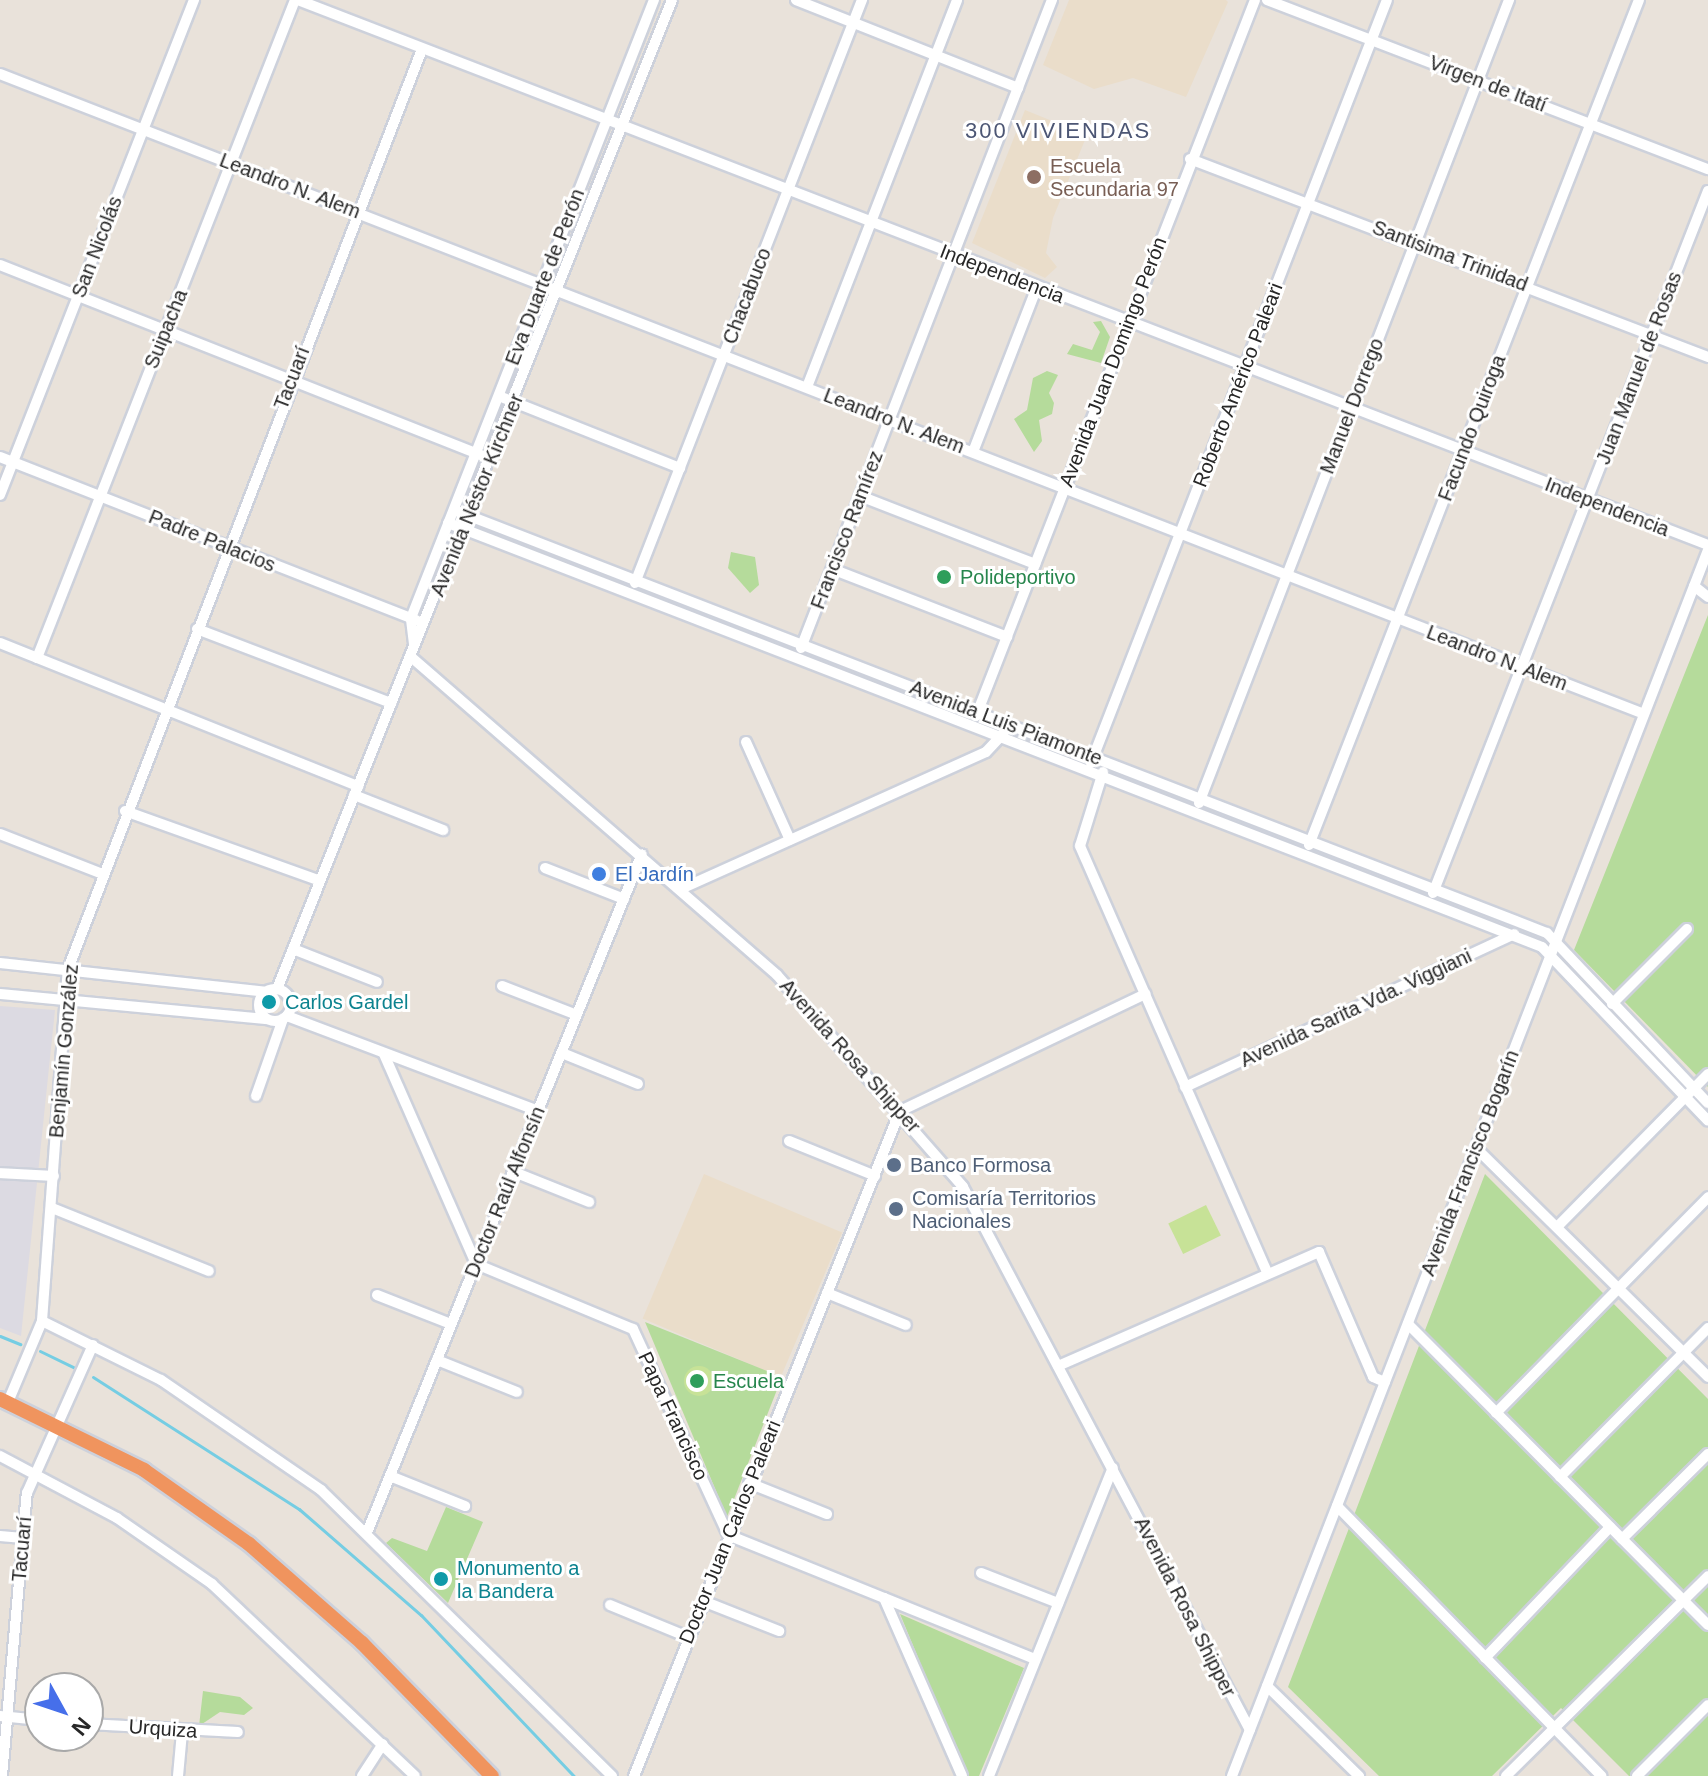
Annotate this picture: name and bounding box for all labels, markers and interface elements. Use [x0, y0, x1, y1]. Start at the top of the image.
street label: Virgen de Itatí [1426, 51, 1550, 117]
district label: 300 VIVIENDAS [965, 118, 1151, 144]
street label: Leandro N. Alem [216, 148, 364, 224]
place label: Escuela Secundaria 97 [1050, 154, 1179, 201]
marker: Escuela Secundaria 97 [1025, 168, 1043, 186]
street label: Eva Duarte de Perón [500, 186, 590, 368]
street label: San Nicolás [67, 193, 127, 301]
street label: Santisima Trinidad [1369, 215, 1531, 297]
street label: Avenida Juan Domingo Perón [1054, 234, 1172, 490]
street label: Independencia [936, 239, 1068, 309]
street label: Chacabuco [718, 244, 776, 348]
street label: Juan Manuel de Rosas [1591, 268, 1687, 468]
street label: Roberto Américo Paleari [1188, 279, 1288, 491]
street label: Suipacha [139, 286, 193, 372]
street label: Manuel Dorrego [1315, 335, 1389, 477]
street label: Tacuarí [269, 343, 315, 413]
street label: Facundo Quiroga [1433, 352, 1511, 504]
street label: Leandro N. Alem [820, 383, 968, 459]
street label: Avenida Néstor Kirchner [425, 390, 529, 600]
street label: Francisco Ramírez [806, 447, 888, 613]
street label: Independencia [1541, 472, 1673, 542]
street label: Padre Palacios [145, 505, 279, 577]
place label: Polideportivo [960, 565, 1076, 589]
marker: Polideportivo [935, 568, 953, 586]
street label: Leandro N. Alem [1423, 620, 1571, 696]
street label: Avenida Luis Piamonte [906, 675, 1106, 771]
place label: El Jardín [615, 862, 694, 886]
marker: El Jardín [590, 865, 608, 883]
street label: Avenida Sarita Vda. Viggiani [1236, 944, 1476, 1072]
street label: Benjamín González [44, 963, 84, 1139]
street label: Avenida Rosa Shipper [775, 974, 925, 1138]
place label: Carlos Gardel [285, 990, 408, 1014]
marker: Carlos Gardel [260, 993, 278, 1011]
street label: Avenida Francisco Bogarín [1416, 1047, 1524, 1279]
street label: Doctor Raúl Alfonsín [460, 1102, 550, 1282]
place label: Banco Formosa [910, 1153, 1051, 1177]
marker: Banco Formosa [885, 1156, 903, 1174]
place label: Comisaría Territorios Nacionales [912, 1186, 1096, 1233]
marker: Comisaría Territorios Nacionales [887, 1200, 905, 1218]
street label: Papa Francisco [633, 1348, 713, 1484]
place label: Escuela [713, 1369, 784, 1393]
marker: Escuela [688, 1372, 706, 1390]
street label: Doctor Juan Carlos Paleari [674, 1417, 786, 1647]
street label: Avenida Rosa Shipper [1129, 1513, 1241, 1701]
street label: Tacuarí [7, 1515, 37, 1583]
place label: Monumento a la Bandera [457, 1556, 579, 1603]
marker: Monumento a la Bandera [432, 1570, 450, 1588]
north arrow [24, 1672, 104, 1752]
text: N [67, 1712, 96, 1741]
street label: Urquiza [128, 1715, 198, 1743]

